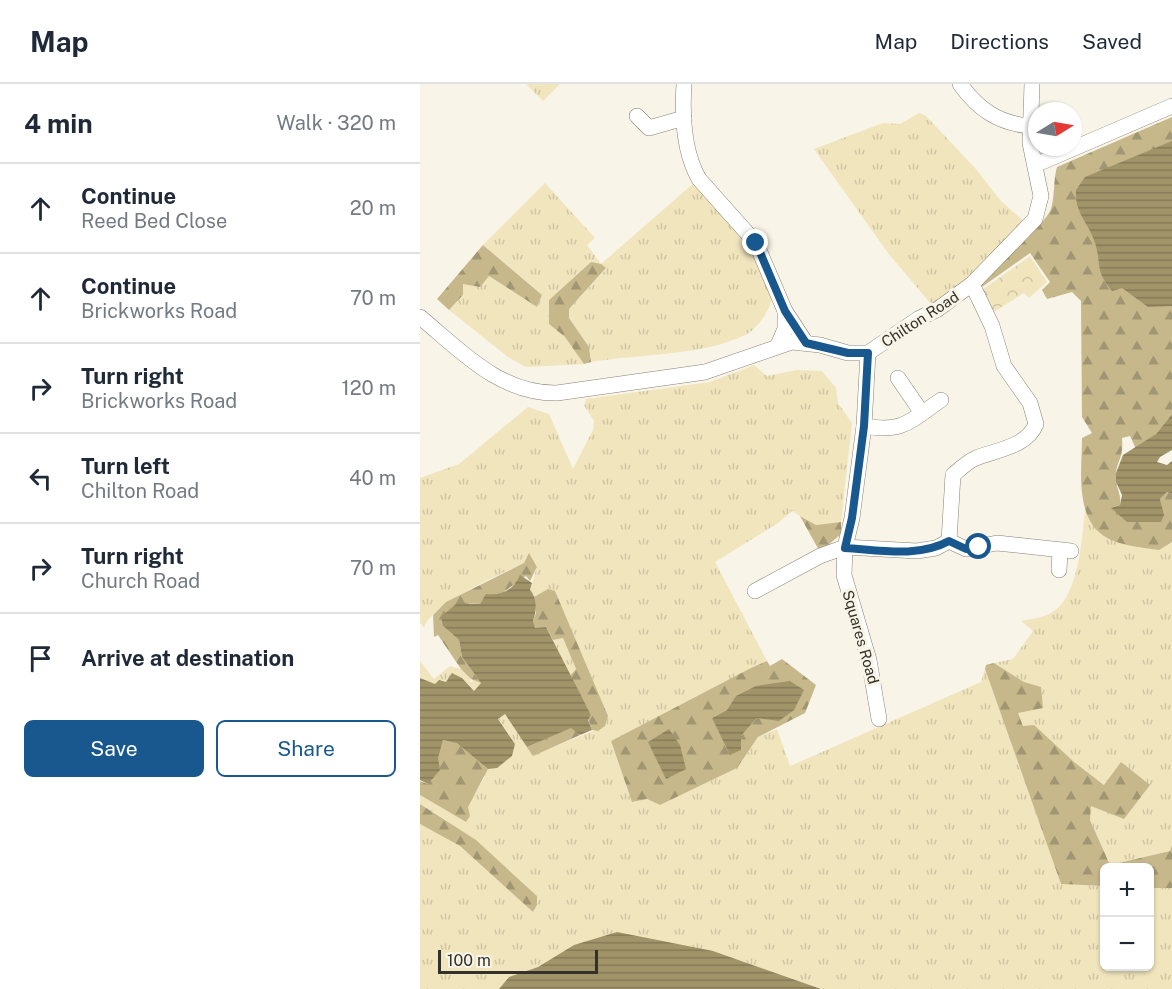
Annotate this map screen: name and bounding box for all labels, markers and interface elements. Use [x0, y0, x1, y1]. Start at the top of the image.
text: Map [30, 25, 89, 58]
text: Map [875, 29, 917, 54]
text: Directions [950, 29, 1049, 54]
text: Saved [1082, 29, 1142, 54]
north arrow [1028, 102, 1082, 156]
text: 4 min [24, 108, 93, 139]
text: Walk · 320 m [276, 111, 396, 135]
text: Continue [81, 183, 176, 209]
icon: ahead [24, 192, 57, 225]
text: 20 m [350, 196, 396, 220]
text: Reed Bed Close [81, 209, 227, 233]
route end [742, 229, 768, 255]
text: Continue [81, 273, 176, 299]
icon: ahead [24, 282, 57, 315]
text: 70 m [350, 286, 396, 310]
street label: Chilton Road [878, 288, 962, 350]
text: Brickworks Road [81, 299, 237, 323]
text: Turn right [81, 363, 184, 389]
icon: right [24, 372, 57, 405]
text: 120 m [342, 376, 396, 400]
text: Brickworks Road [81, 389, 237, 413]
text: Turn left [81, 453, 170, 479]
icon: left [24, 462, 57, 495]
text: 40 m [349, 466, 396, 490]
text: Chilton Road [81, 479, 199, 503]
route start [965, 533, 991, 559]
text: Turn right [81, 543, 184, 569]
icon: right [24, 552, 57, 585]
text: 70 m [350, 556, 396, 580]
text: Church Road [81, 569, 200, 593]
street label: Squares Road [839, 588, 883, 686]
icon: arrive [24, 642, 57, 675]
text: Arrive at destination [81, 645, 294, 671]
button: Save [24, 720, 204, 777]
button: Share [216, 720, 396, 777]
map controls [1100, 863, 1154, 971]
button: + [1100, 863, 1154, 917]
button: − [1100, 917, 1154, 971]
scale bar [438, 947, 598, 974]
text: 100 m [447, 951, 491, 970]

